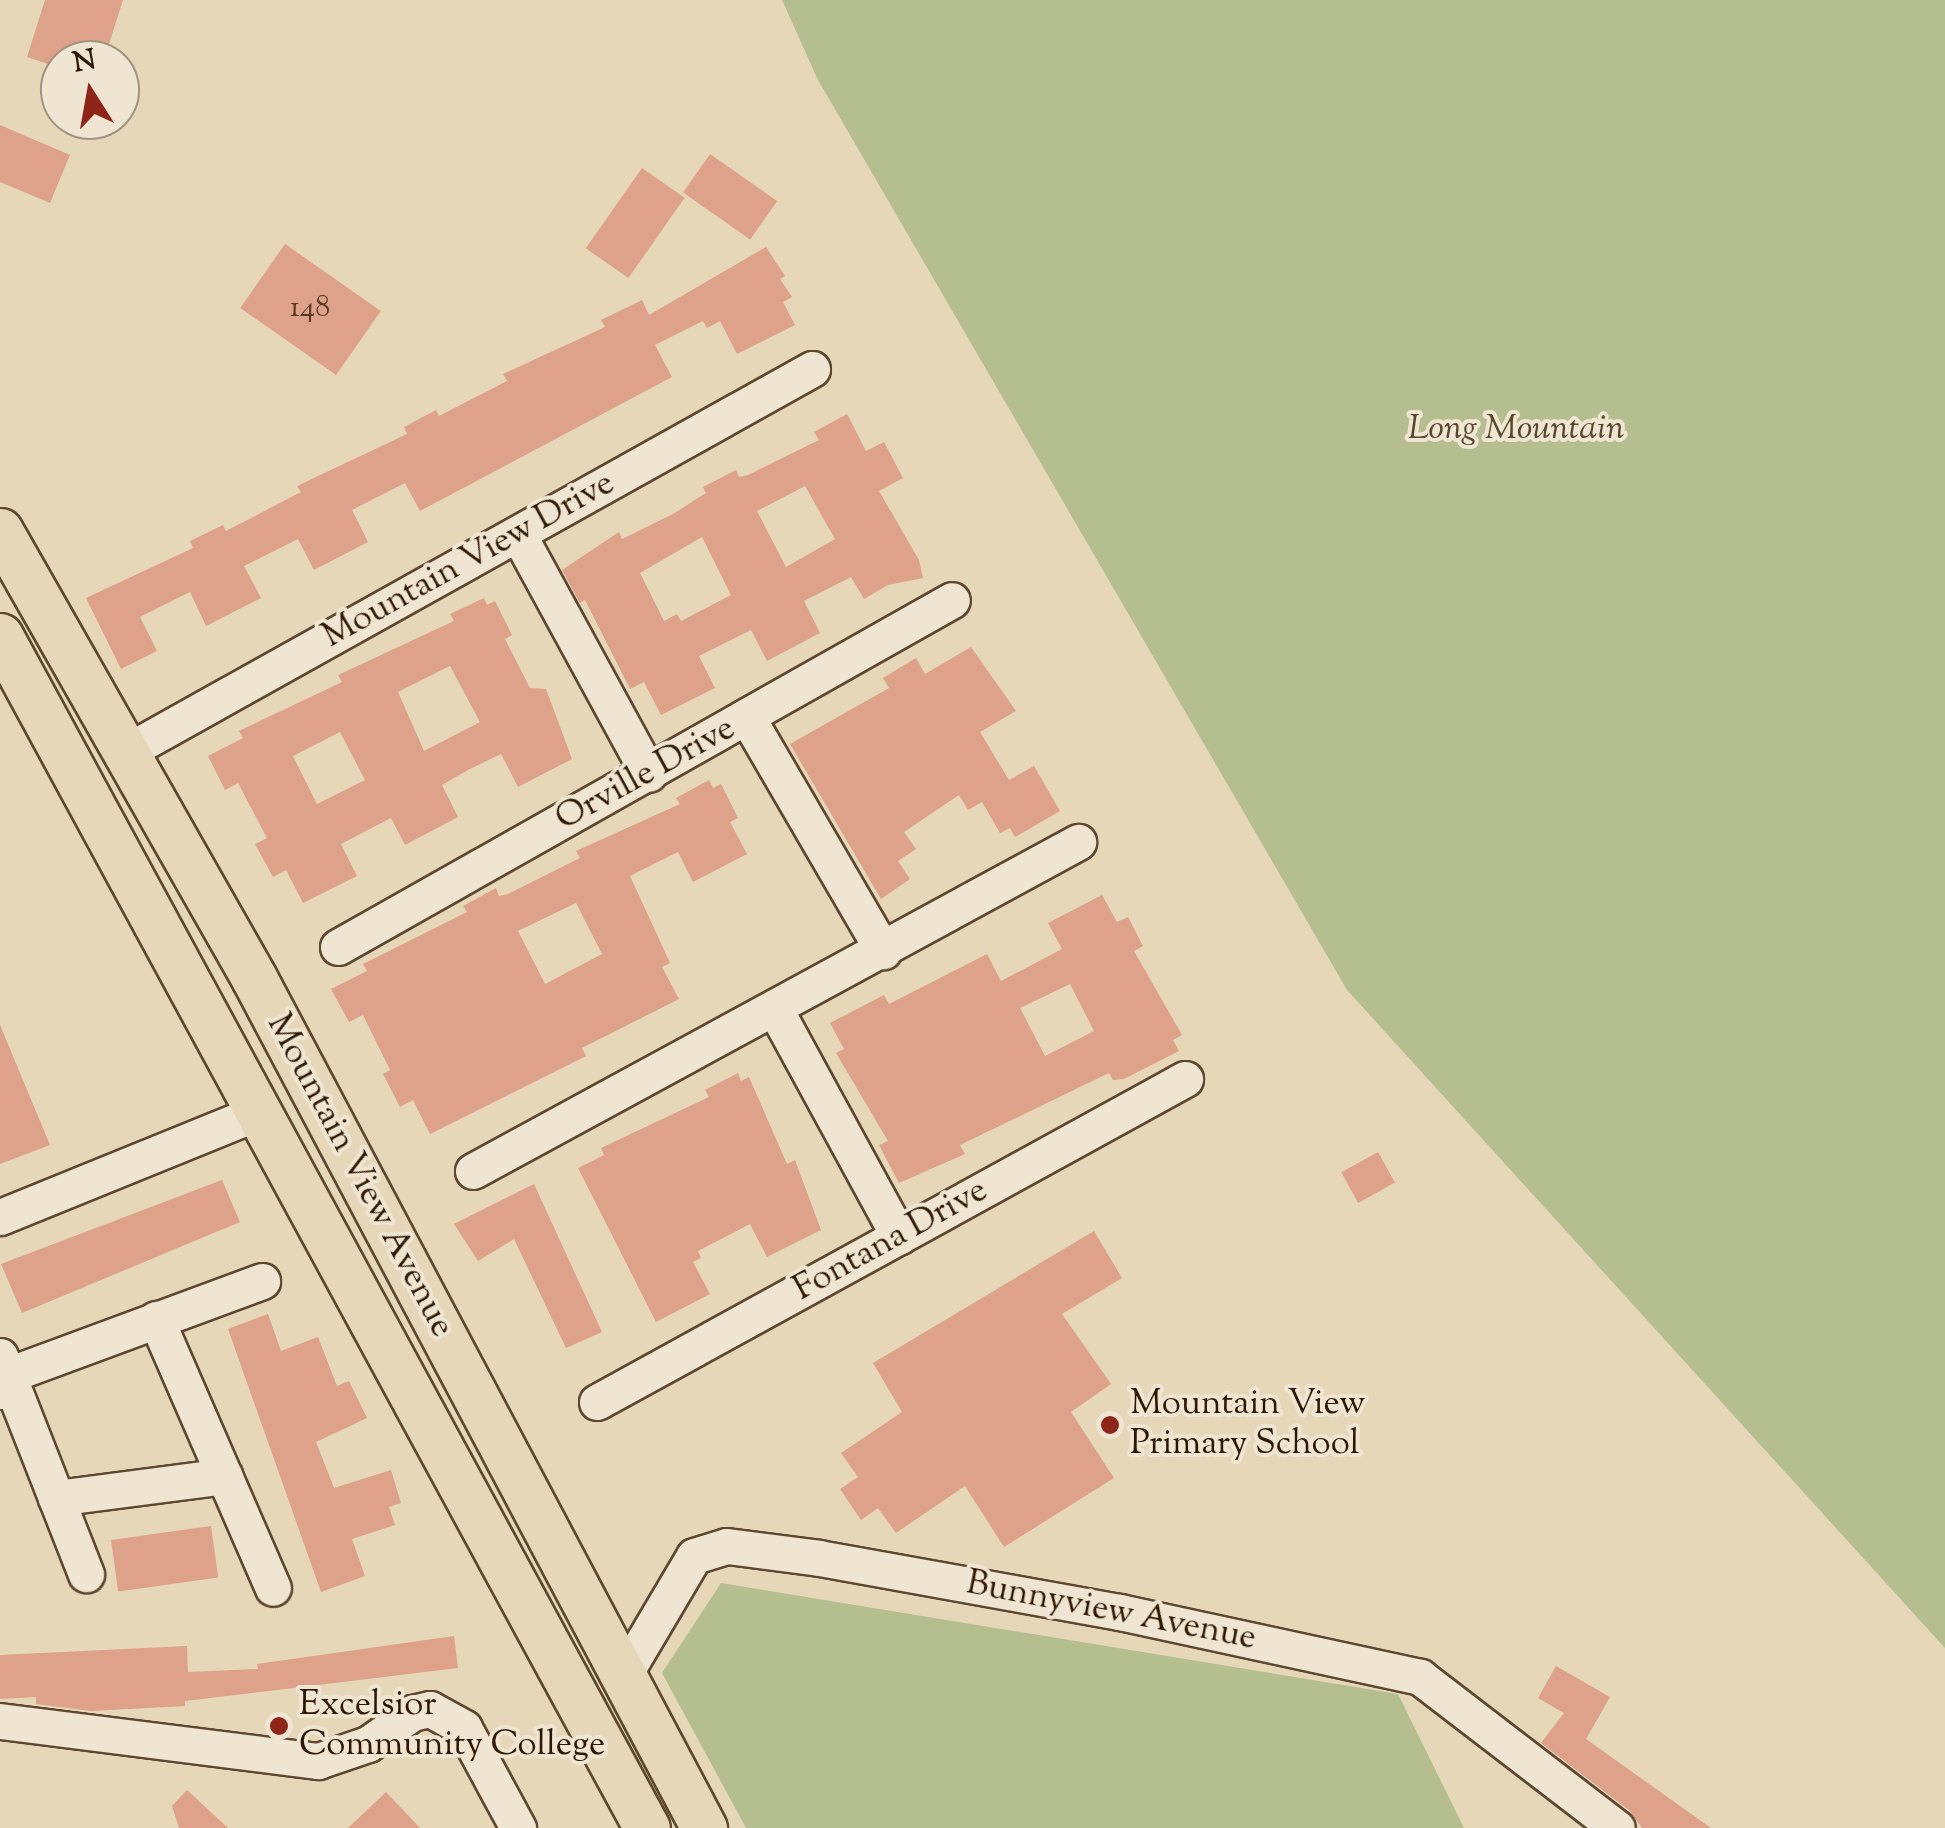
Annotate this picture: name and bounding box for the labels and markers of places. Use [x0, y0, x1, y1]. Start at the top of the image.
place label: Mountain View Primary School [1130, 1384, 1365, 1466]
marker: Mountain View Primary School [1099, 1414, 1121, 1436]
place label: Excelsior Community College [299, 1685, 605, 1767]
marker: Excelsior Community College [268, 1715, 290, 1737]

